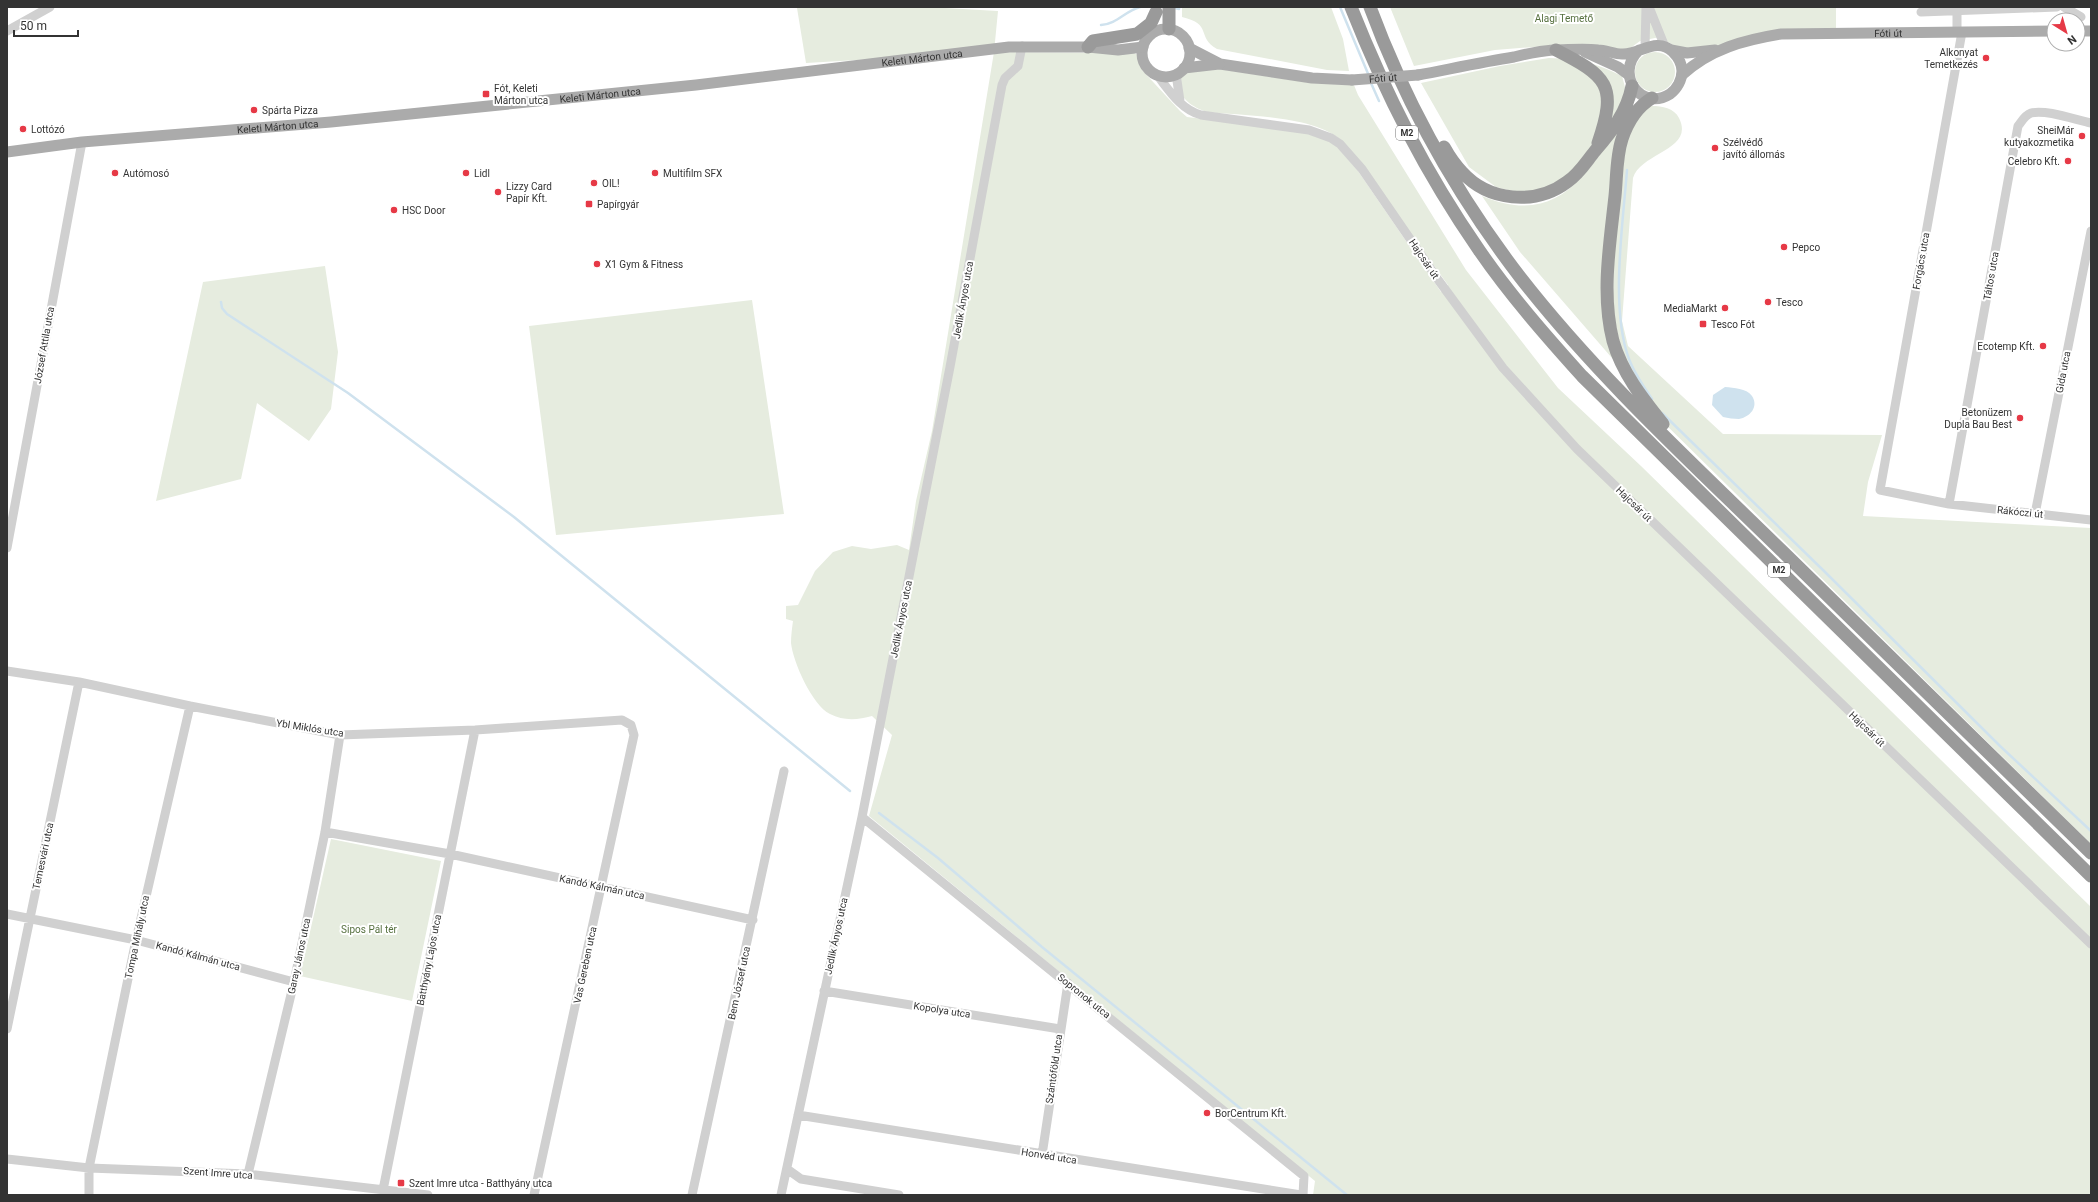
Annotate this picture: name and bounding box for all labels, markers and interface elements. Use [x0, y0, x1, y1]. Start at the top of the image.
scale bar [14, 12, 78, 38]
north arrow [2046, 12, 2086, 52]
park label: Alagi Temető [1535, 13, 1594, 24]
text: 50 m [20, 19, 47, 33]
street label: Fóti út [1874, 27, 1902, 38]
text: N [2065, 32, 2079, 47]
street label: Keleti Márton utca [881, 47, 963, 68]
place label: Alkonyat Temetkezés [1924, 47, 1978, 70]
marker: Alkonyat Temetkezés [1981, 53, 1991, 63]
street label: Fóti út [1368, 71, 1397, 84]
place label: Fót, Keleti Márton utca [494, 83, 548, 106]
street label: Keleti Márton utca [559, 85, 641, 104]
marker: Fót, Keleti Márton utca [481, 89, 491, 99]
marker: Spárta Pizza [249, 105, 259, 115]
place label: Spárta Pizza [262, 105, 318, 116]
street label: Keleti Márton utca [237, 118, 319, 135]
marker: Lottózó [18, 124, 28, 134]
place label: Lottózó [31, 124, 65, 135]
place label: SheiMár kutyakozmetika [2004, 125, 2075, 148]
road number: M2 [1396, 126, 1418, 140]
marker: SheiMár kutyakozmetika [2077, 131, 2087, 141]
place label: Szélvédő javító állomás [1722, 137, 1785, 160]
marker: Szélvédő javító állomás [1710, 143, 1720, 153]
place label: Celebro Kft. [2008, 156, 2060, 167]
marker: Celebro Kft. [2063, 156, 2073, 166]
marker: Autómosó [110, 168, 120, 178]
place label: Autómosó [123, 168, 169, 179]
marker: Lidl [461, 168, 471, 178]
place label: Lidl [474, 168, 490, 179]
marker: Multifilm SFX [650, 168, 660, 178]
place label: Multifilm SFX [663, 168, 722, 179]
marker: OIL! [589, 178, 599, 188]
place label: OIL! [602, 178, 620, 189]
place label: Lizzy Card Papír Kft. [506, 181, 552, 204]
marker: Lizzy Card Papír Kft. [493, 187, 503, 197]
marker: Papírgyár [584, 199, 594, 209]
place label: Papírgyár [597, 199, 640, 210]
marker: HSC Door [389, 205, 399, 215]
place label: HSC Door [402, 205, 446, 216]
street label: Forgács utca [1911, 232, 1931, 290]
street label: Hajcsár út [1407, 237, 1441, 281]
marker: Pepco [1779, 242, 1789, 252]
place label: Pepco [1792, 242, 1820, 253]
street label: Táltos utca [1981, 251, 2001, 301]
marker: X1 Gym & Fitness [592, 259, 602, 269]
place label: X1 Gym & Fitness [605, 259, 683, 270]
street label: Jedlik Ányos utca [950, 260, 975, 340]
marker: Tesco [1763, 297, 1773, 307]
place label: Tesco [1776, 297, 1803, 308]
place label: MediaMarkt [1664, 303, 1717, 314]
marker: MediaMarkt [1720, 303, 1730, 313]
street label: József Attila utca [32, 306, 56, 384]
marker: Tesco Fót [1698, 319, 1708, 329]
place label: Tesco Fót [1711, 319, 1755, 330]
place label: Ecotemp Kft. [1977, 341, 2035, 352]
marker: Ecotemp Kft. [2038, 341, 2048, 351]
street label: Gida utca [2054, 350, 2072, 394]
place label: Betonüzem Dupla Bau Best [1944, 407, 2012, 430]
marker: Betonüzem Dupla Bau Best [2015, 413, 2025, 423]
street label: Hajcsár út [1614, 484, 1654, 524]
street label: Rákóczi út [1996, 504, 2044, 520]
road number: M2 [1768, 563, 1790, 577]
street label: Jedlik Ányos utca [887, 579, 914, 659]
street label: Hajcsár út [1847, 709, 1887, 749]
street label: Ybl Miklós utca [276, 717, 344, 739]
street label: Temesvári utca [31, 822, 55, 890]
street label: Kandó Kálmán utca [558, 873, 646, 901]
street label: Tompa Mihály utca [123, 894, 151, 980]
street label: Jedlik Ányos utca [821, 896, 850, 975]
street label: Batthyány Lajos utca [415, 914, 443, 1006]
street label: Garay János utca [286, 917, 312, 995]
park label: Sipos Pál tér [341, 924, 398, 935]
street label: Vas Gereben utca [571, 926, 599, 1004]
street label: Kandó Kálmán utca [155, 939, 241, 973]
street label: Bem József utca [726, 945, 752, 1021]
street label: Sopronok utca [1055, 971, 1113, 1021]
street label: Kopolya utca [913, 1000, 971, 1020]
street label: Szántóföld utca [1044, 1034, 1064, 1104]
marker: BorCentrum Kft. [1202, 1108, 1212, 1118]
place label: BorCentrum Kft. [1215, 1108, 1287, 1119]
street label: Honvéd utca [1020, 1146, 1078, 1166]
street label: Szent Imre utca [183, 1165, 253, 1181]
marker: Szent Imre utca - Batthyány utca [396, 1178, 406, 1188]
place label: Szent Imre utca - Batthyány utca [409, 1178, 552, 1189]

